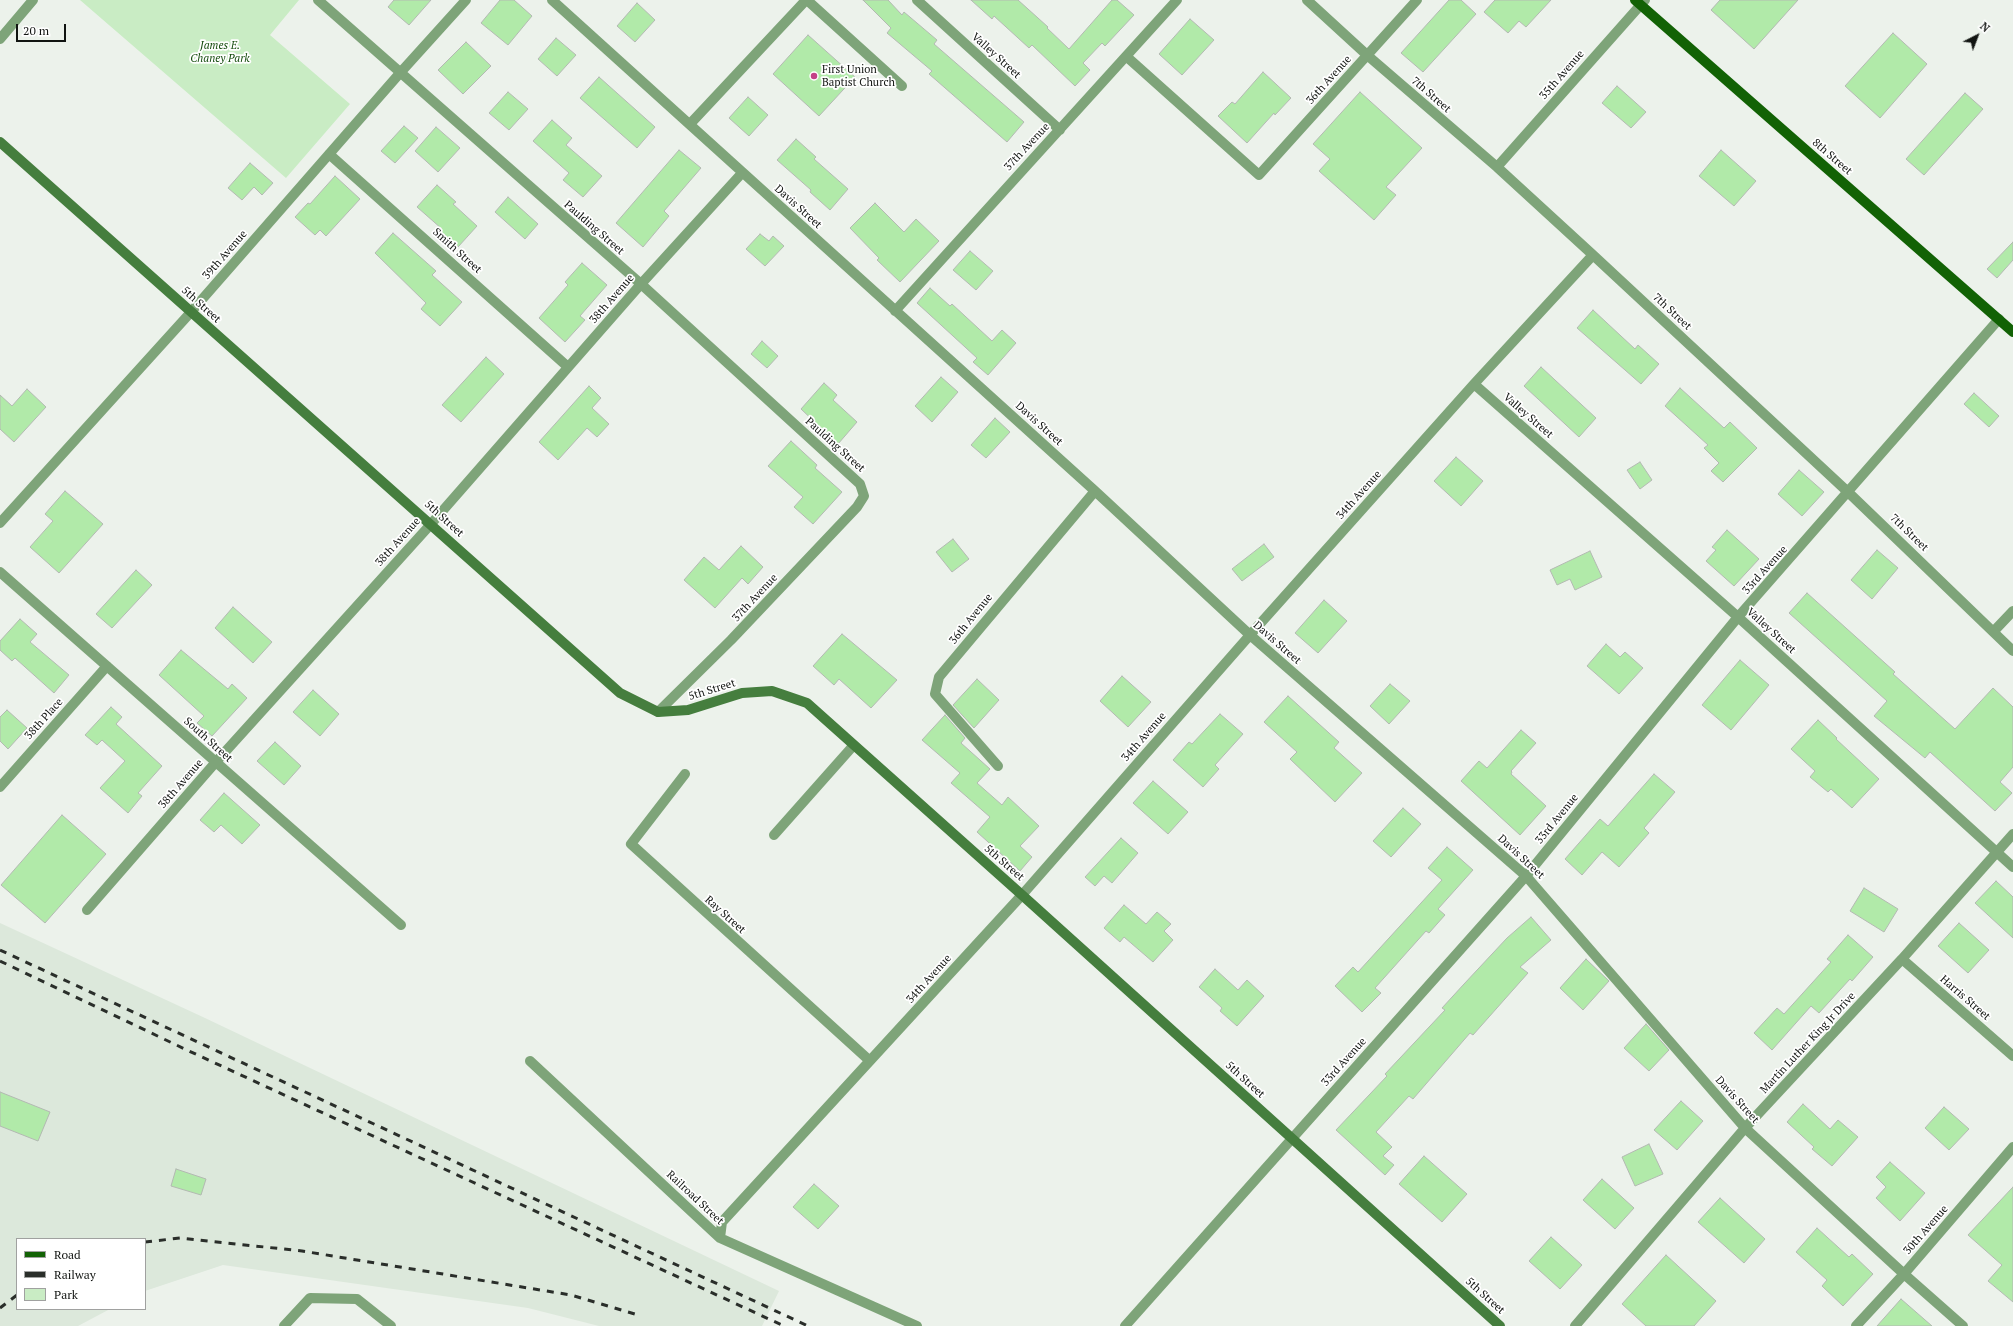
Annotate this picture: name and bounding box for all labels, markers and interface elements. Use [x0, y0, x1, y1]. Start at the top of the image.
scale bar [18, 16, 68, 42]
north arrow [1957, 16, 1997, 56]
text: N [1977, 19, 1993, 35]
text: 20 m [23, 23, 49, 38]
street label: Valley Street [969, 30, 1023, 82]
park label: James E. Chaney Park [190, 39, 250, 65]
street label: 35th Avenue [1537, 48, 1587, 102]
street label: 36th Avenue [1304, 53, 1354, 107]
place label: First Union Baptist Church [822, 63, 895, 89]
marker: First Union Baptist Church [809, 71, 819, 81]
street label: 7th Street [1409, 74, 1453, 116]
street label: 37th Avenue [1002, 120, 1052, 174]
street label: 8th Street [1809, 136, 1855, 178]
street label: Davis Street [772, 182, 824, 232]
street label: Paulding Street [561, 198, 627, 258]
street label: Smith Street [430, 226, 484, 276]
street label: 39th Avenue [200, 228, 250, 282]
street label: 38th Avenue [587, 272, 637, 326]
street label: 5th Street [179, 284, 223, 326]
street label: 7th Street [1650, 291, 1694, 333]
street label: Valley Street [1500, 391, 1556, 441]
street label: Davis Street [1013, 399, 1065, 449]
street label: Paulding Street [803, 415, 867, 475]
street label: 34th Avenue [1334, 468, 1384, 522]
street label: 5th Street [422, 498, 466, 540]
street label: 7th Street [1887, 512, 1931, 554]
street label: 38th Avenue [373, 515, 423, 569]
street label: 33rd Avenue [1740, 543, 1790, 597]
street label: 37th Avenue [730, 571, 780, 625]
street label: 36th Avenue [947, 591, 995, 647]
street label: Valley Street [1744, 605, 1798, 657]
street label: Davis Street [1250, 619, 1304, 667]
street label: 5th Street [687, 677, 737, 703]
street label: 38th Place [22, 696, 66, 742]
street label: 34th Avenue [1119, 710, 1169, 764]
street label: South Street [181, 715, 235, 765]
street label: 38th Avenue [156, 757, 206, 811]
street label: 33rd Avenue [1533, 791, 1581, 847]
street label: Davis Street [1495, 832, 1547, 882]
street label: 5th Street [981, 842, 1027, 884]
street label: Ray Street [702, 893, 748, 937]
street label: 34th Avenue [904, 952, 954, 1006]
street label: Harris Street [1937, 973, 1993, 1023]
street label: Martin Luther King Jr Drive [1758, 990, 1858, 1096]
street label: 33rd Avenue [1319, 1035, 1369, 1089]
street label: 5th Street [1223, 1059, 1267, 1101]
street label: Davis Street [1712, 1074, 1762, 1126]
street label: Railroad Street [664, 1168, 726, 1228]
street label: 30th Avenue [1901, 1203, 1951, 1257]
legend [16, 1238, 146, 1310]
text: Road [54, 1247, 81, 1262]
text: Railway [54, 1267, 96, 1282]
street label: 5th Street [1463, 1275, 1507, 1317]
text: Park [54, 1287, 78, 1302]

